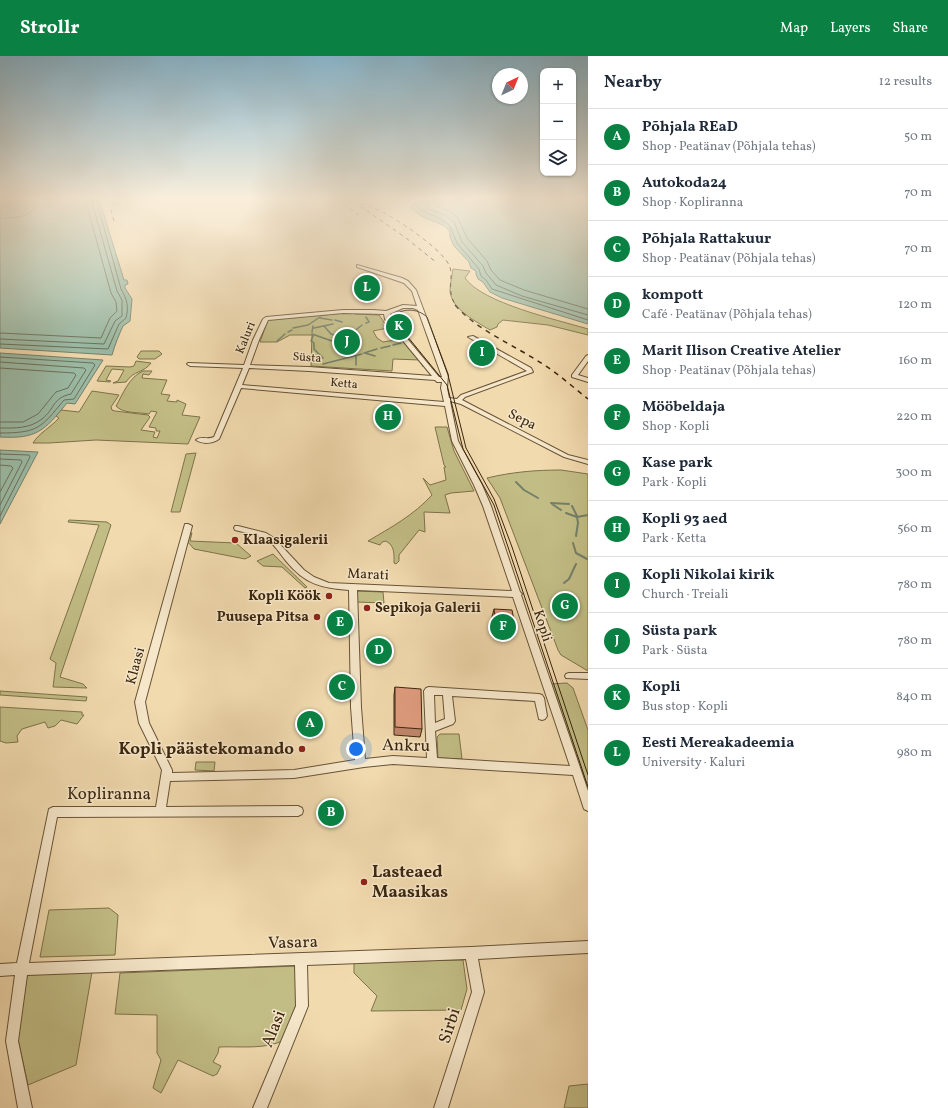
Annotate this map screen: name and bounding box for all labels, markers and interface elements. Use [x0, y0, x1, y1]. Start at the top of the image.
text: Strollr [20, 15, 80, 41]
text: Map [780, 19, 808, 38]
text: Layers [830, 19, 870, 38]
text: Share [892, 19, 928, 38]
north arrow [492, 68, 528, 104]
map controls [540, 68, 576, 176]
button: + [540, 68, 576, 104]
text: Nearby [604, 71, 662, 94]
text: 12 results [879, 73, 932, 91]
button: − [540, 104, 576, 140]
text: Põhjala REaD [642, 117, 738, 138]
text: A [612, 128, 622, 146]
text: 50 m [904, 128, 932, 146]
text: Shop · Peatänav (Põhjala tehas) [642, 138, 816, 156]
button: layers [540, 140, 576, 176]
text: Autokoda24 [642, 173, 727, 194]
text: B [613, 184, 621, 202]
text: 70 m [904, 184, 932, 202]
text: Shop · Kopliranna [642, 194, 743, 212]
text: Põhjala Rattakuur [642, 229, 771, 250]
text: C [613, 240, 621, 258]
text: 70 m [904, 240, 932, 258]
text: Shop · Peatänav (Põhjala tehas) [642, 250, 816, 268]
pin: L [354, 273, 380, 303]
text: kompott [642, 285, 703, 306]
text: D [612, 296, 622, 314]
text: 120 m [898, 296, 932, 314]
text: Café · Peatänav (Põhjala tehas) [642, 306, 812, 324]
pin: K [386, 312, 412, 342]
street label: Kaluri [232, 319, 260, 356]
pin: J [334, 327, 360, 357]
pin: I [469, 338, 495, 368]
text: Marit Ilison Creative Atelier [642, 341, 841, 362]
street label: Süsta [292, 349, 322, 367]
text: E [613, 352, 621, 370]
text: 160 m [898, 352, 932, 370]
text: Shop · Peatänav (Põhjala tehas) [642, 362, 816, 380]
street label: Ketta [330, 375, 358, 393]
text: Mööbeldaja [642, 397, 725, 418]
pin: H [375, 402, 401, 432]
street label: Sepa [505, 405, 539, 435]
text: F [613, 408, 621, 426]
text: 220 m [896, 408, 932, 426]
text: Shop · Kopli [642, 418, 709, 436]
text: Kase park [642, 453, 713, 474]
text: G [612, 464, 622, 482]
text: 300 m [896, 464, 932, 482]
text: Park · Kopli [642, 474, 707, 492]
text: Kopli 93 aed [642, 509, 727, 530]
text: H [612, 520, 622, 538]
text: 560 m [897, 520, 932, 538]
text: Park · Ketta [642, 530, 706, 548]
place label: Klaasigalerii [243, 531, 328, 550]
marker: Klaasigalerii [230, 535, 240, 545]
street label: Marati [347, 564, 389, 586]
text: Kopli Nikolai kirik [642, 565, 775, 586]
text: I [615, 576, 619, 594]
text: 780 m [898, 576, 932, 594]
text: Church · Treiali [642, 586, 729, 604]
place label: Kopli Köök [248, 587, 322, 606]
marker: Kopli Köök [324, 591, 334, 601]
pin: G [552, 591, 578, 621]
place label: Sepikoja Galerii [375, 599, 481, 618]
marker: Sepikoja Galerii [362, 603, 372, 613]
place label: Puusepa Pitsa [217, 608, 309, 627]
pin: E [327, 608, 353, 638]
street label: Kopli [528, 608, 556, 644]
marker: Puusepa Pitsa [312, 612, 322, 622]
pin: F [490, 612, 516, 642]
text: Süsta park [642, 621, 717, 642]
text: J [615, 632, 619, 650]
text: 780 m [898, 632, 932, 650]
pin: D [366, 636, 392, 666]
text: Park · Süsta [642, 642, 707, 660]
street label: Klaasi [122, 645, 150, 687]
pin: C [329, 672, 355, 702]
text: Kopli [642, 677, 681, 698]
text: K [612, 688, 622, 706]
text: 840 m [896, 688, 932, 706]
text: Bus stop · Kopli [642, 698, 728, 716]
pin: A [297, 709, 323, 739]
text: Eesti Mereakadeemia [642, 733, 794, 754]
street label: Ankru [382, 734, 430, 758]
place label: Kopli päästekomando [119, 738, 294, 761]
your location [346, 739, 366, 759]
marker: Kopli päästekomando [297, 744, 307, 754]
text: L [613, 744, 621, 762]
text: 980 m [897, 744, 932, 762]
text: University · Kaluri [642, 754, 745, 772]
street label: Kopliranna [67, 783, 151, 806]
pin: B [318, 798, 344, 828]
place label: Lasteaed Maasikas [372, 861, 448, 904]
marker: Lasteaed Maasikas [359, 877, 369, 887]
street label: Vasara [268, 931, 318, 955]
street label: Sirbi [433, 1005, 467, 1047]
street label: Alasi [256, 1007, 292, 1051]

